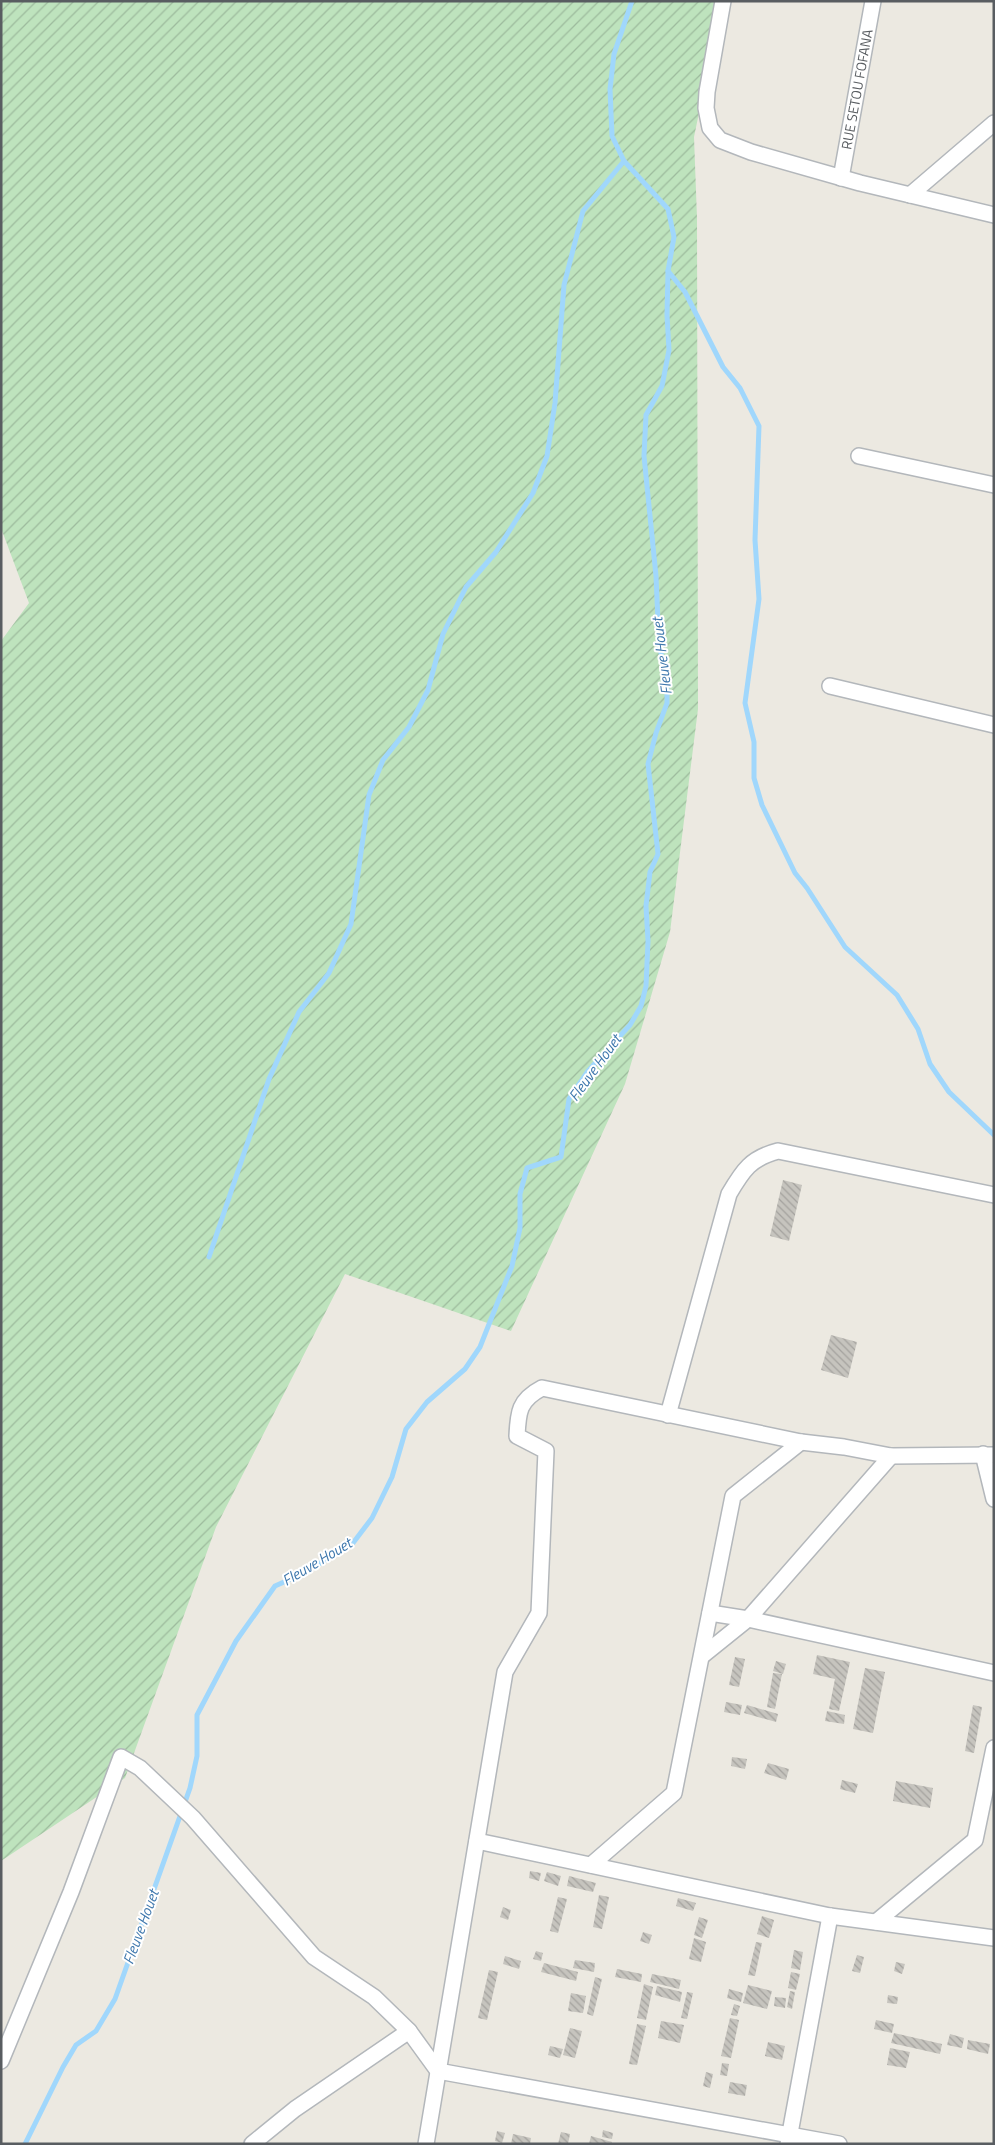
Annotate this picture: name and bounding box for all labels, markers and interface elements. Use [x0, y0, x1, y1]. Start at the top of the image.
street label: RUE SETOU FOFANA [835, 27, 878, 151]
water label: Fleuve Houet [645, 614, 678, 696]
water label: Fleuve Houet [562, 1028, 628, 1106]
water label: Fleuve Houet [278, 1531, 358, 1591]
water label: Fleuve Houet [116, 1884, 165, 1967]

